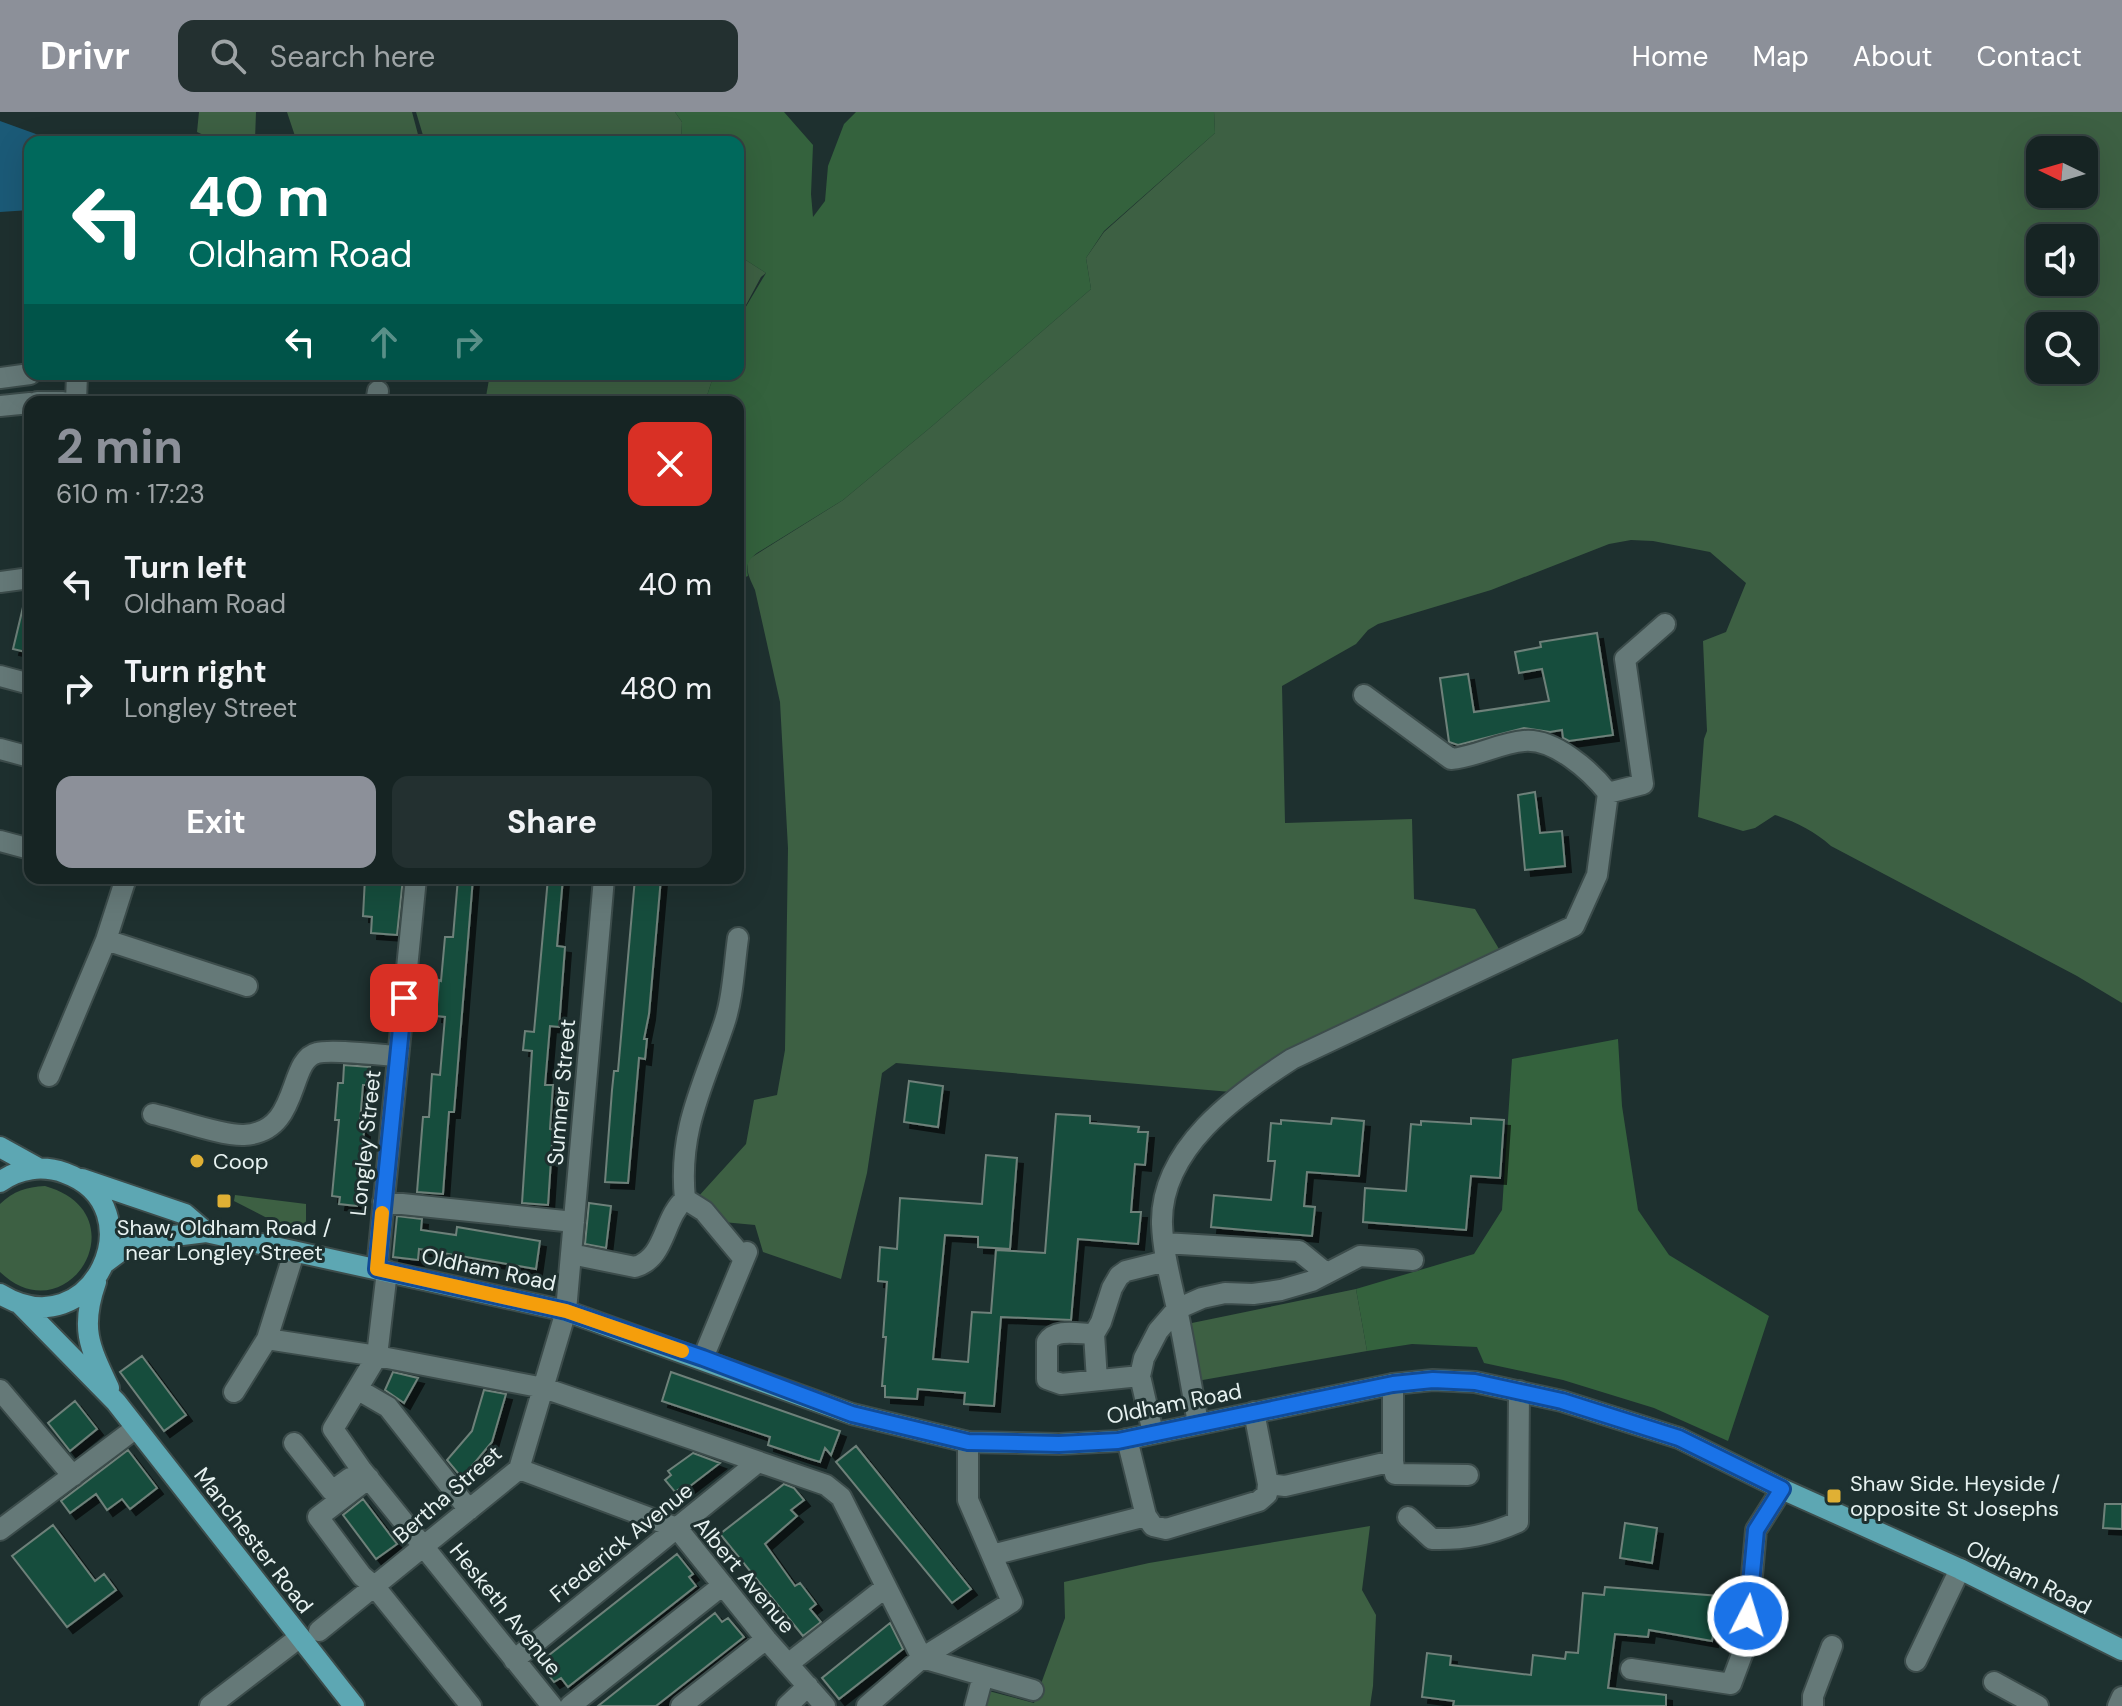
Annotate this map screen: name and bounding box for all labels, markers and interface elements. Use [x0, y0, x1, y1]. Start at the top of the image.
search box [178, 20, 738, 92]
text: Drivr [40, 31, 130, 81]
icon: search [206, 34, 250, 78]
text: Search here [270, 37, 435, 76]
text: Home [1632, 38, 1708, 75]
text: Map [1752, 38, 1809, 75]
text: About [1853, 38, 1932, 75]
text: Contact [1976, 38, 2082, 75]
north arrow [2026, 136, 2098, 208]
map controls [2026, 136, 2098, 384]
text: 40 m [188, 160, 330, 233]
icon: left [56, 168, 160, 272]
button: sound [2026, 224, 2098, 296]
text: Oldham Road [188, 231, 412, 278]
button: search [2026, 312, 2098, 384]
icon: left [278, 320, 322, 364]
icon: ahead [362, 320, 406, 364]
icon: right [446, 320, 490, 364]
text: 2 min [56, 415, 183, 478]
button: close [628, 422, 712, 506]
text: 610 m · 17:23 [56, 477, 205, 511]
text: Turn left [124, 548, 247, 587]
icon: left [56, 562, 100, 606]
text: 40 m [639, 565, 712, 604]
text: Oldham Road [124, 587, 286, 621]
text: Turn right [124, 652, 267, 691]
icon: right [56, 666, 100, 710]
text: 480 m [620, 669, 712, 708]
text: Longley Street [124, 691, 297, 725]
button: Exit [56, 776, 376, 868]
button: Share [392, 776, 712, 868]
pin [370, 964, 438, 1032]
icon: arrive [382, 976, 426, 1020]
street label: Sumner Street [541, 1018, 582, 1166]
street label: Longley Street [343, 1069, 388, 1217]
place label: Coop [213, 1147, 269, 1176]
marker: Coop [188, 1152, 206, 1170]
marker: Shaw, Oldham Road / near Longley Street [215, 1192, 233, 1210]
place label: Shaw, Oldham Road / near Longley Street [117, 1213, 331, 1267]
street label: Oldham Road [419, 1241, 559, 1298]
street label: Oldham Road [1104, 1376, 1244, 1431]
street label: Bertha Street [387, 1439, 508, 1550]
street label: Manchester Road [188, 1461, 320, 1619]
place label: Shaw Side. Heyside / opposite St Josephs [1850, 1469, 2060, 1523]
street label: Frederick Avenue [544, 1476, 699, 1609]
marker: Shaw Side. Heyside / opposite St Josephs [1825, 1487, 1843, 1505]
street label: Albert Avenue [687, 1511, 802, 1639]
street label: Oldham Road [1961, 1533, 2096, 1621]
street label: Hesketh Avenue [443, 1537, 568, 1682]
position arrow [1706, 1574, 1790, 1658]

